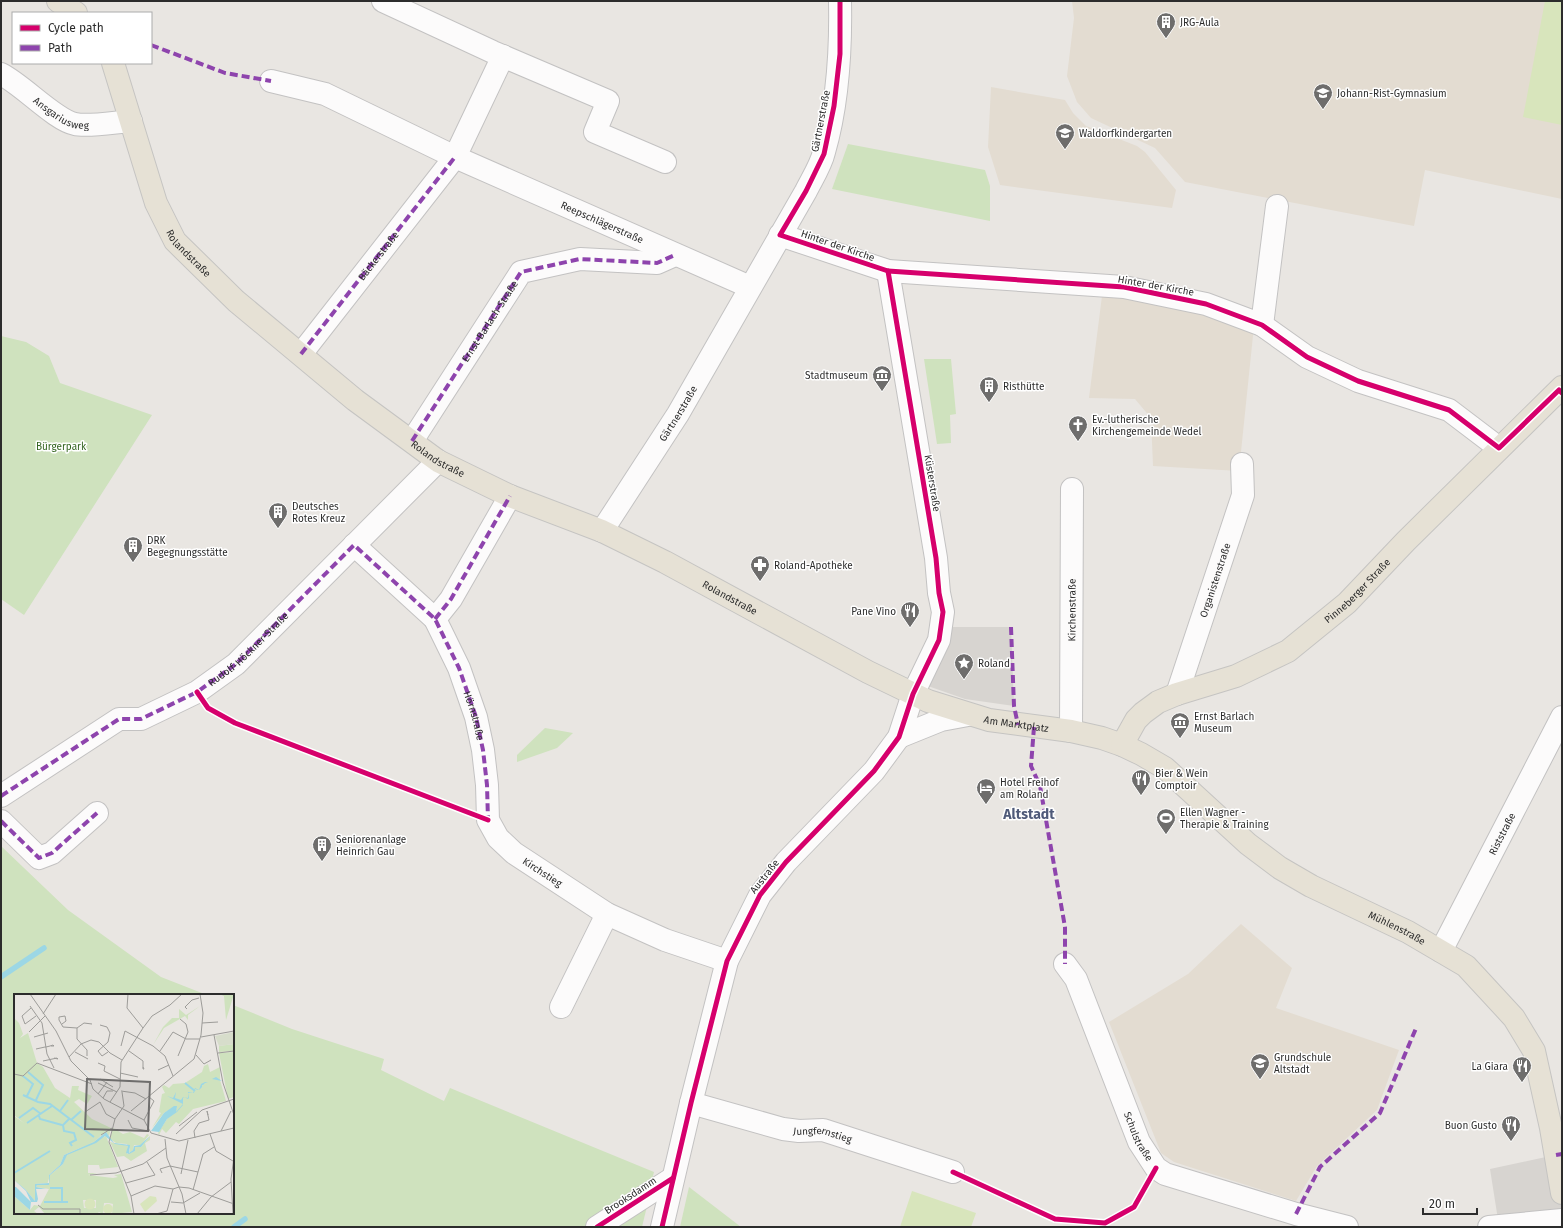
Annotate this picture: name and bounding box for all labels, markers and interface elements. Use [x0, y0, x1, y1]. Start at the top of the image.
building icon: JRG-Aula [1155, 11, 1177, 39]
legend [12, 12, 152, 64]
place label: JRG-Aula [1180, 17, 1219, 29]
text: Cycle path [48, 21, 104, 35]
text: Path [48, 41, 72, 55]
school or university icon: Johann-Rist-Gymnasium [1312, 82, 1334, 110]
place label: Johann-Rist-Gymnasium [1337, 88, 1447, 100]
street label: Gärtnerstraße [809, 89, 833, 153]
street label: Ansgariusweg [31, 95, 90, 132]
school or university icon: Waldorfkindergarten [1054, 122, 1076, 150]
place label: Waldorfkindergarten [1079, 128, 1172, 140]
street label: Reepschlägerstraße [559, 199, 645, 246]
street label: Rolandstraße [163, 228, 213, 280]
street label: Hinter der Kirche [799, 228, 876, 264]
street label: Bäckerstraße [356, 229, 402, 283]
street label: Hinter der Kirche [1117, 273, 1195, 299]
street label: Ernst-Barlach-Straße [460, 278, 521, 364]
museum icon: Stadtmuseum [871, 364, 893, 392]
place label: Stadtmuseum [805, 370, 868, 382]
building icon: Risthütte [978, 375, 1000, 403]
place label: Risthütte [1003, 381, 1044, 393]
street label: Gärtnerstraße [657, 384, 700, 444]
church icon: Ev.-lutherische Kirchengemeinde Wedel [1067, 414, 1089, 442]
place label: Ev.-lutherische Kirchengemeinde Wedel [1092, 414, 1202, 438]
street label: Rolandstraße [408, 438, 466, 480]
park label: Bürgerpark [36, 441, 87, 453]
street label: Küsterstraße [922, 454, 942, 513]
building icon: Deutsches Rotes Kreuz [267, 501, 289, 529]
place label: Deutsches Rotes Kreuz [292, 501, 346, 525]
building icon: DRK Begegnungsstätte [122, 535, 144, 563]
place label: DRK Begegnungsstätte [147, 535, 228, 559]
street label: Organistenstraße [1198, 542, 1234, 619]
pharmacy icon: Roland-Apotheke [749, 554, 771, 582]
street label: Pinneberger Straße [1322, 556, 1393, 626]
place label: Roland-Apotheke [774, 560, 853, 572]
street label: Rolandstraße [700, 578, 759, 618]
street label: Kirchenstraße [1066, 579, 1079, 641]
restaurant icon: Pane Vino [899, 600, 921, 628]
place label: Pane Vino [851, 606, 896, 618]
street label: Rudolf-Höckner-Straße [206, 610, 291, 689]
place icon: Roland [953, 652, 975, 680]
place label: Roland [978, 658, 1010, 670]
street label: Hörnstraße [460, 690, 486, 742]
museum icon: Ernst Barlach Museum [1169, 711, 1191, 739]
place label: Ernst Barlach Museum [1194, 711, 1254, 735]
street label: Am Marktplatz [982, 714, 1050, 735]
restaurant icon: Bier & Wein Comptoir [1130, 768, 1152, 796]
place label: Bier & Wein Comptoir [1155, 768, 1208, 792]
hotel icon: Hotel Freihof am Roland [975, 777, 997, 805]
place label: Hotel Freihof am Roland [1000, 777, 1059, 801]
district label: Altstadt [1002, 806, 1055, 823]
sports icon: Ellen Wagner - Therapie & Training [1155, 807, 1177, 835]
place label: Ellen Wagner - Therapie & Training [1180, 807, 1269, 831]
street label: Riststraße [1487, 811, 1518, 857]
building icon: Seniorenanlage Heinrich Gau [311, 834, 333, 862]
place label: Seniorenanlage Heinrich Gau [336, 834, 406, 858]
street label: Kirchstieg [520, 855, 565, 890]
street label: Austraße [748, 857, 782, 896]
street label: Mühlenstraße [1366, 909, 1427, 948]
inset map [14, 994, 234, 1214]
school or university icon: Grundschule Altstadt [1249, 1052, 1271, 1080]
place label: Grundschule Altstadt [1274, 1052, 1331, 1076]
restaurant icon: La Giara [1511, 1055, 1533, 1083]
place label: La Giara [1472, 1061, 1508, 1073]
street label: Schulstraße [1121, 1110, 1155, 1164]
restaurant icon: Buon Gusto [1500, 1114, 1522, 1142]
place label: Buon Gusto [1445, 1120, 1497, 1132]
street label: Jungfernstieg [792, 1125, 854, 1146]
street label: Brooksdamm [602, 1175, 659, 1217]
scale bar [1423, 1190, 1477, 1216]
text: 20 m [1429, 1197, 1455, 1211]

